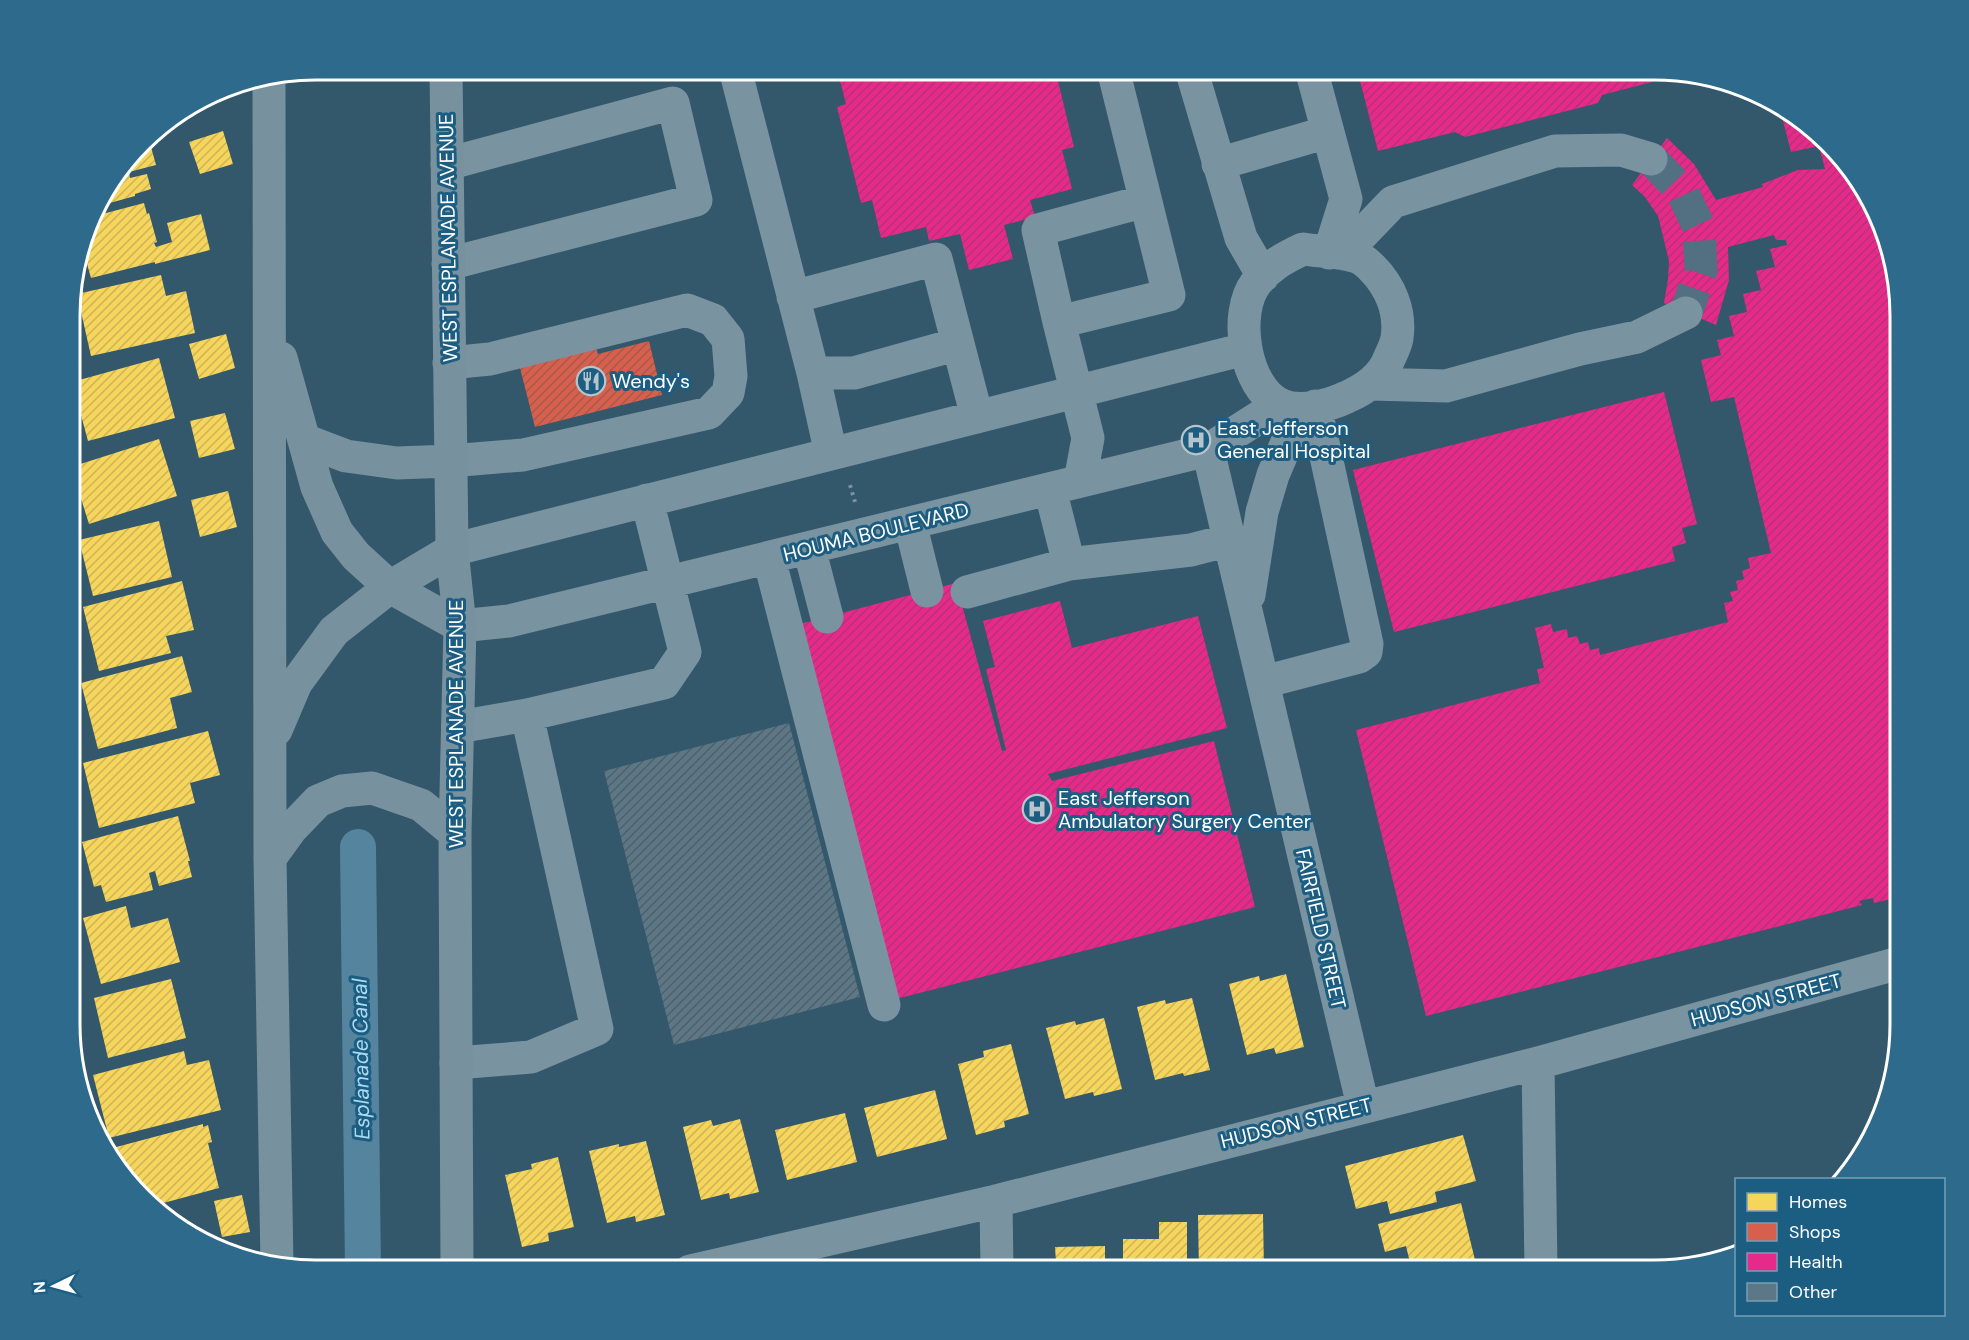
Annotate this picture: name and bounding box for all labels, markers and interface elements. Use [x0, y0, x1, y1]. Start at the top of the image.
street label: WEST ESPLANADE AVENUE [433, 114, 463, 362]
restaurant icon: Wendy's [575, 365, 607, 397]
place label: Wendy's [612, 368, 690, 394]
place label: East Jefferson General Hospital [1217, 415, 1370, 464]
hospital icon: East Jefferson General Hospital [1180, 424, 1212, 456]
street label: HOUMA BOULEVARD [780, 496, 972, 568]
street label: WEST ESPLANADE AVENUE [443, 600, 469, 848]
place label: East Jefferson Ambulatory Surgery Center [1058, 785, 1311, 834]
hospital icon: East Jefferson Ambulatory Surgery Center [1021, 793, 1053, 825]
street label: FAIRFIELD STREET [1290, 846, 1352, 1012]
street label: HUDSON STREET [1688, 967, 1844, 1033]
water label: Esplanade Canal [346, 978, 376, 1140]
street label: HUDSON STREET [1218, 1092, 1374, 1154]
legend [1735, 1178, 1945, 1316]
text: Homes [1789, 1190, 1847, 1214]
text: Shops [1789, 1220, 1841, 1244]
text: Health [1789, 1250, 1843, 1274]
north arrow [24, 1256, 84, 1316]
text: Other [1789, 1280, 1838, 1304]
text: N [29, 1281, 51, 1294]

